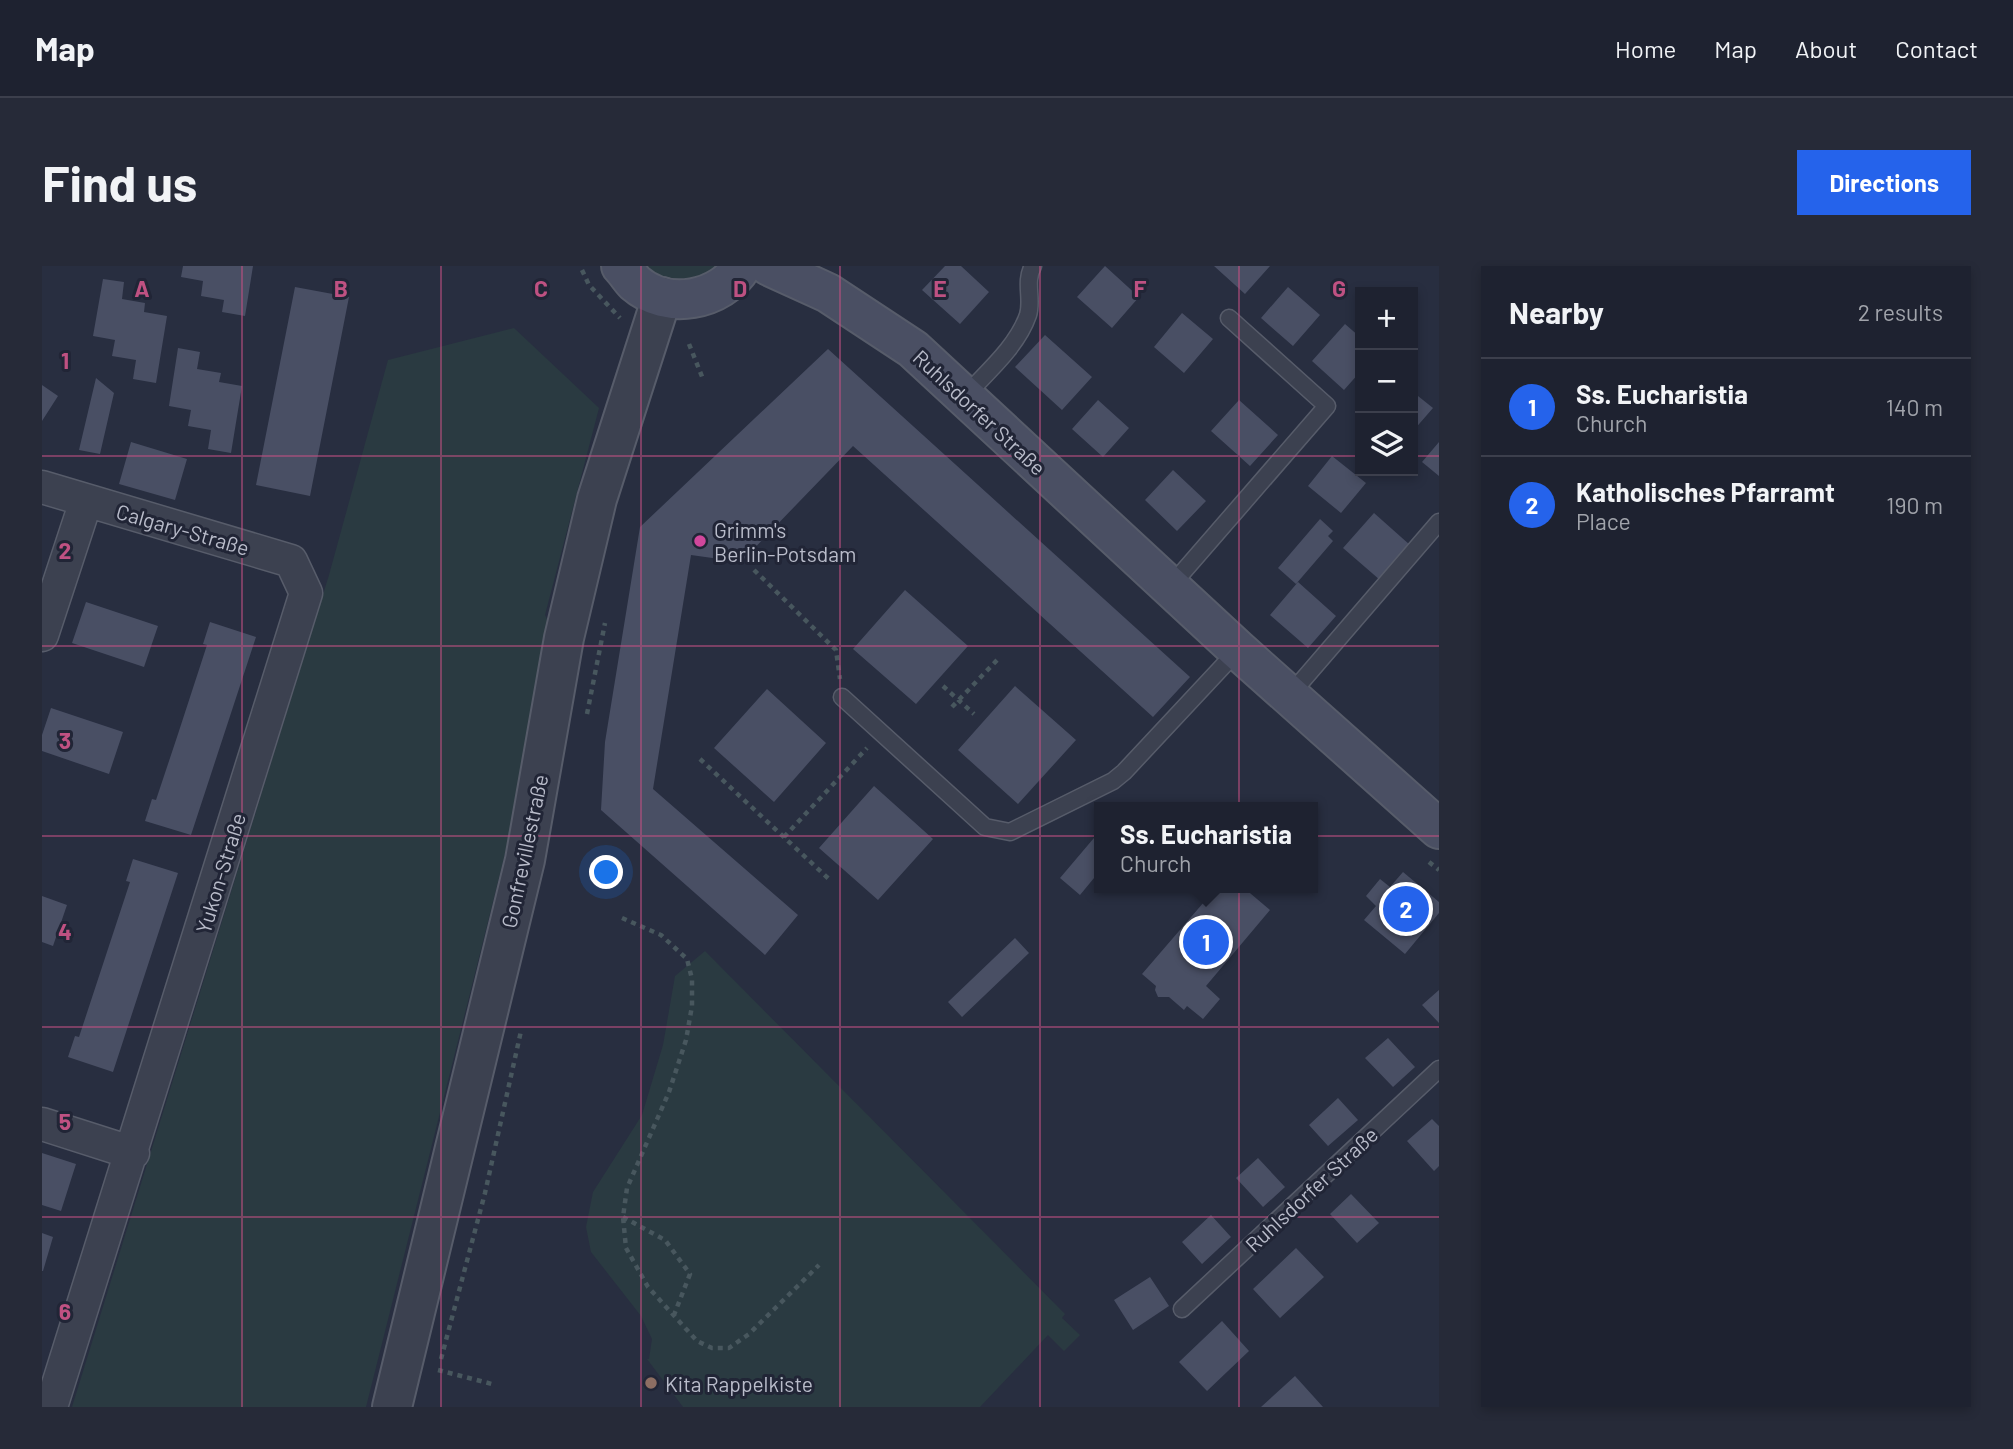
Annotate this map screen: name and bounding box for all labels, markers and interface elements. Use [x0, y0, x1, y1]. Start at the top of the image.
text: Map [35, 28, 95, 68]
text: Home [1615, 34, 1676, 63]
text: Map [1714, 34, 1757, 63]
text: About [1795, 34, 1857, 63]
text: Contact [1895, 34, 1978, 63]
button: Directions [1797, 150, 1971, 215]
text: Find us [42, 153, 197, 212]
text: A [134, 274, 150, 302]
text: B [334, 274, 348, 302]
text: C [534, 274, 548, 302]
text: D [733, 274, 747, 302]
text: E [933, 274, 947, 302]
text: F [1134, 274, 1147, 302]
text: G [1332, 274, 1346, 302]
map controls [1355, 287, 1418, 476]
button: + [1355, 287, 1418, 350]
text: Nearby [1509, 294, 1604, 330]
text: 2 results [1858, 298, 1943, 326]
street label: Ruhlsdorfer Straße [909, 344, 1051, 480]
text: 1 [61, 346, 69, 374]
button: − [1355, 350, 1418, 413]
text: Ss. Eucharistia [1576, 378, 1748, 409]
text: 1 [1528, 393, 1536, 421]
text: 140 m [1886, 393, 1943, 421]
text: Church [1576, 409, 1647, 437]
button: layers [1355, 413, 1418, 476]
text: Katholisches Pfarramt [1576, 476, 1835, 507]
text: 2 [1526, 491, 1538, 519]
text: 190 m [1886, 491, 1943, 519]
street label: Calgary-Straße [114, 498, 252, 560]
text: Place [1576, 507, 1631, 535]
place label: Grimm's Berlin-Potsdam [714, 517, 856, 566]
marker: Grimm's Berlin-Potsdam [692, 533, 708, 549]
text: 2 [59, 536, 71, 564]
text: 3 [59, 726, 71, 754]
street label: Gonfrevillestraße [496, 772, 552, 930]
popup [1094, 802, 1318, 893]
street label: Yukon-Straße [190, 810, 250, 936]
text: Ss. Eucharistia [1120, 818, 1292, 849]
text: Church [1120, 849, 1191, 877]
your location [589, 855, 623, 889]
pin: 2 [1383, 883, 1429, 935]
pin: 1 [1183, 916, 1229, 968]
text: 4 [58, 917, 72, 945]
text: 5 [59, 1107, 71, 1135]
street label: Ruhlsdorfer Straße [1240, 1121, 1382, 1257]
text: 6 [59, 1297, 71, 1325]
place label: Kita Rappelkiste [665, 1371, 813, 1396]
marker: Kita Rappelkiste [643, 1375, 659, 1391]

